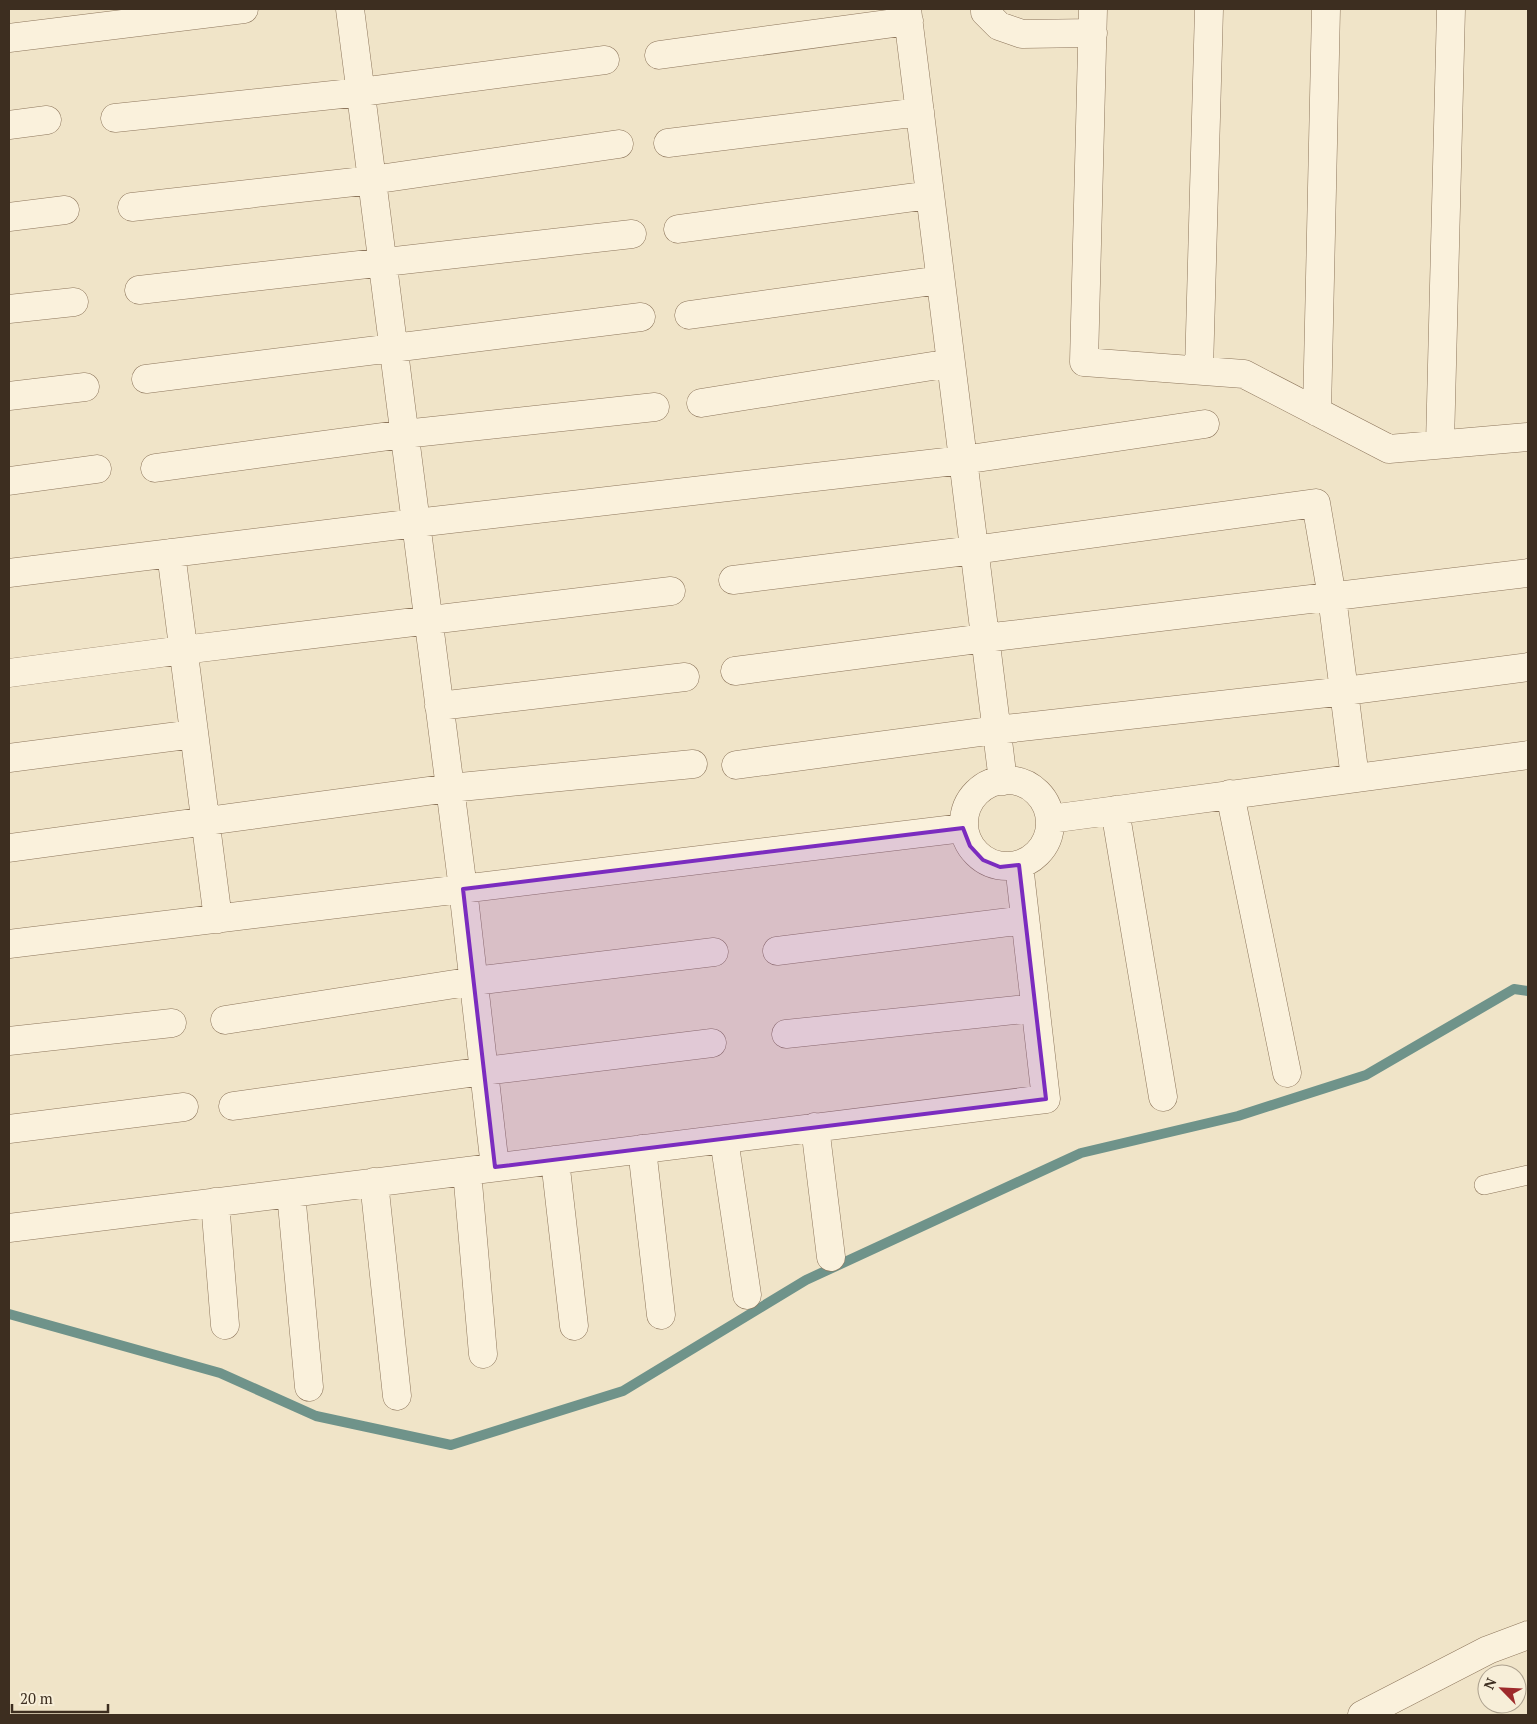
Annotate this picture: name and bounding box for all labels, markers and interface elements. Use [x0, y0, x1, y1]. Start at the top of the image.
north arrow [1477, 1664, 1527, 1714]
text: N [1479, 1674, 1501, 1692]
scale bar [12, 1682, 109, 1714]
text: 20 m [20, 1688, 53, 1708]

